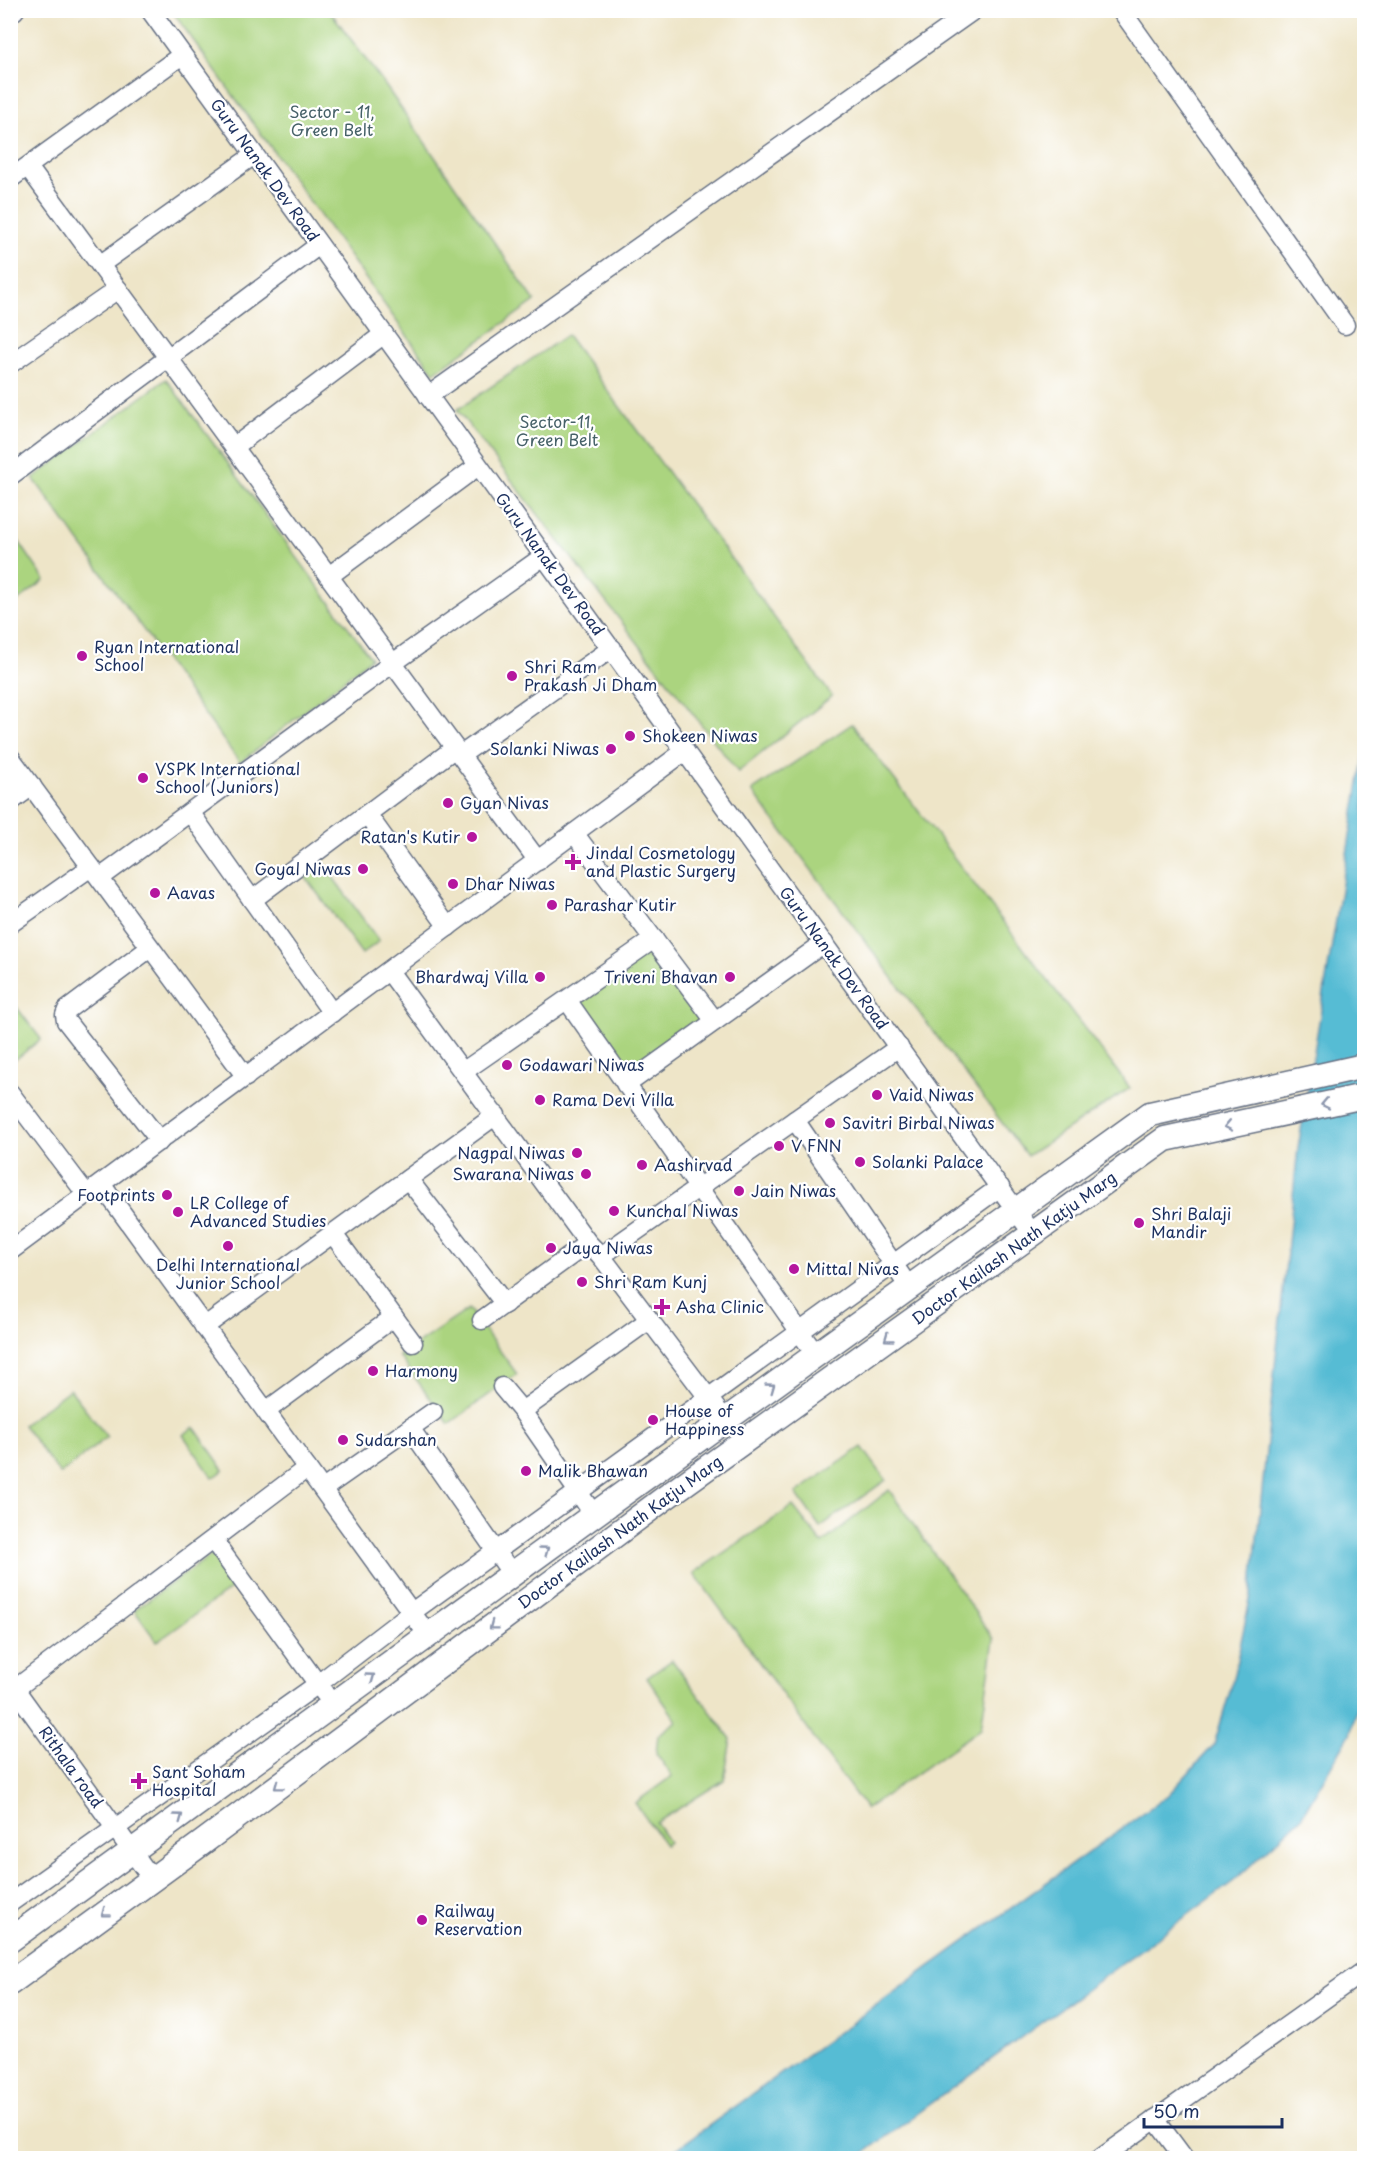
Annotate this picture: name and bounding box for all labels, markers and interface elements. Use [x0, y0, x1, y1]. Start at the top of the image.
street label: Guru Nanak Dev Road [206, 93, 326, 246]
park label: Sector - 11, Green Belt [289, 99, 375, 141]
park label: Sector-11, Green Belt [516, 409, 599, 451]
street label: Guru Nanak Dev Road [491, 487, 611, 640]
place label: Ryan International School [94, 634, 239, 676]
marker: Ryan International School [75, 649, 89, 663]
place label: Shri Ram Prakash Ji Dham [524, 654, 657, 696]
marker: Shri Ram Prakash Ji Dham [505, 669, 519, 683]
place label: Shokeen Niwas [642, 723, 758, 747]
marker: Shokeen Niwas [623, 729, 637, 743]
place label: Solanki Niwas [490, 736, 599, 760]
marker: Solanki Niwas [604, 742, 618, 756]
place label: VSPK International School (Juniors) [155, 756, 300, 798]
marker: VSPK International School (Juniors) [136, 771, 150, 785]
place label: Gyan Nivas [460, 790, 549, 814]
marker: Gyan Nivas [441, 796, 455, 810]
place label: Ratan's Kutir [361, 824, 461, 848]
marker: Ratan's Kutir [465, 830, 479, 844]
place label: Jindal Cosmetology and Plastic Surgery [586, 840, 736, 882]
marker: Jindal Cosmetology and Plastic Surgery [564, 853, 582, 871]
place label: Goyal Niwas [254, 856, 351, 880]
marker: Goyal Niwas [356, 862, 370, 876]
place label: Dhar Niwas [465, 871, 555, 895]
marker: Dhar Niwas [446, 877, 460, 891]
place label: Aavas [167, 880, 215, 904]
street label: Guru Nanak Dev Road [775, 881, 895, 1034]
marker: Aavas [148, 886, 162, 900]
place label: Parashar Kutir [564, 892, 677, 916]
marker: Parashar Kutir [545, 898, 559, 912]
place label: Bhardwaj Villa [415, 964, 528, 988]
place label: Triveni Bhavan [604, 964, 718, 988]
marker: Bhardwaj Villa [533, 970, 547, 984]
marker: Triveni Bhavan [723, 970, 737, 984]
place label: Godawari Niwas [519, 1052, 644, 1076]
marker: Godawari Niwas [500, 1058, 514, 1072]
place label: Vaid Niwas [889, 1082, 974, 1106]
place label: Rama Devi Villa [552, 1087, 674, 1111]
marker: Vaid Niwas [870, 1088, 884, 1102]
marker: Rama Devi Villa [533, 1093, 547, 1107]
one-way arrow [1320, 1097, 1330, 1110]
place label: Savitri Birbal Niwas [842, 1110, 995, 1134]
marker: Savitri Birbal Niwas [823, 1116, 837, 1130]
one-way arrow [1223, 1118, 1233, 1131]
place label: V FNN [791, 1133, 842, 1157]
marker: V FNN [772, 1139, 786, 1153]
place label: Nagpal Niwas [457, 1140, 565, 1164]
marker: Nagpal Niwas [570, 1146, 584, 1160]
place label: Solanki Palace [872, 1149, 984, 1173]
place label: Aashirvad [654, 1152, 733, 1176]
marker: Solanki Palace [853, 1155, 867, 1169]
marker: Aashirvad [635, 1158, 649, 1172]
place label: Swarana Niwas [452, 1161, 574, 1185]
street label: Doctor Kailash Nath Katju Marg [906, 1165, 1121, 1330]
marker: Swarana Niwas [579, 1167, 593, 1181]
place label: Jain Niwas [751, 1178, 836, 1202]
place label: Footprints [77, 1182, 155, 1206]
marker: Jain Niwas [732, 1184, 746, 1198]
marker: Footprints [160, 1188, 174, 1202]
place label: LR College of Advanced Studies [190, 1190, 326, 1232]
place label: Kunchal Niwas [626, 1198, 738, 1222]
place label: Shri Balaji Mandir [1151, 1201, 1231, 1243]
marker: Kunchal Niwas [607, 1204, 621, 1218]
marker: LR College of Advanced Studies [171, 1205, 185, 1219]
marker: Shri Balaji Mandir [1132, 1216, 1146, 1230]
place label: Jaya Niwas [563, 1235, 653, 1259]
marker: Delhi International Junior School [221, 1239, 235, 1253]
marker: Jaya Niwas [544, 1241, 558, 1255]
place label: Delhi International Junior School [156, 1252, 300, 1294]
place label: Mittal Nivas [806, 1256, 899, 1280]
marker: Mittal Nivas [787, 1262, 801, 1276]
place label: Shri Ram Kunj [594, 1269, 707, 1293]
marker: Shri Ram Kunj [575, 1275, 589, 1289]
place label: Asha Clinic [676, 1294, 764, 1318]
marker: Asha Clinic [653, 1298, 671, 1316]
one-way arrow [884, 1331, 895, 1342]
place label: Harmony [385, 1358, 458, 1382]
marker: Harmony [366, 1364, 380, 1378]
one-way arrow [765, 1383, 776, 1394]
place label: House of Happiness [665, 1398, 744, 1440]
marker: House of Happiness [646, 1413, 660, 1427]
place label: Sudarshan [355, 1427, 437, 1451]
marker: Sudarshan [336, 1433, 350, 1447]
street label: Doctor Kailash Nath Katju Marg [512, 1449, 727, 1614]
place label: Malik Bhawan [538, 1458, 648, 1482]
marker: Malik Bhawan [519, 1464, 533, 1478]
one-way arrow [539, 1546, 550, 1557]
one-way arrow [488, 1619, 499, 1630]
one-way arrow [364, 1673, 375, 1684]
street label: Rithala road [34, 1720, 110, 1812]
place label: Sant Soham Hospital [152, 1759, 246, 1801]
marker: Sant Soham Hospital [130, 1772, 148, 1790]
one-way arrow [273, 1779, 284, 1790]
one-way arrow [173, 1813, 184, 1824]
place label: Railway Reservation [434, 1898, 522, 1940]
one-way arrow [100, 1906, 111, 1917]
marker: Railway Reservation [415, 1913, 429, 1927]
scale bar [1144, 2091, 1282, 2129]
text: 50 m [1153, 2097, 1200, 2124]

